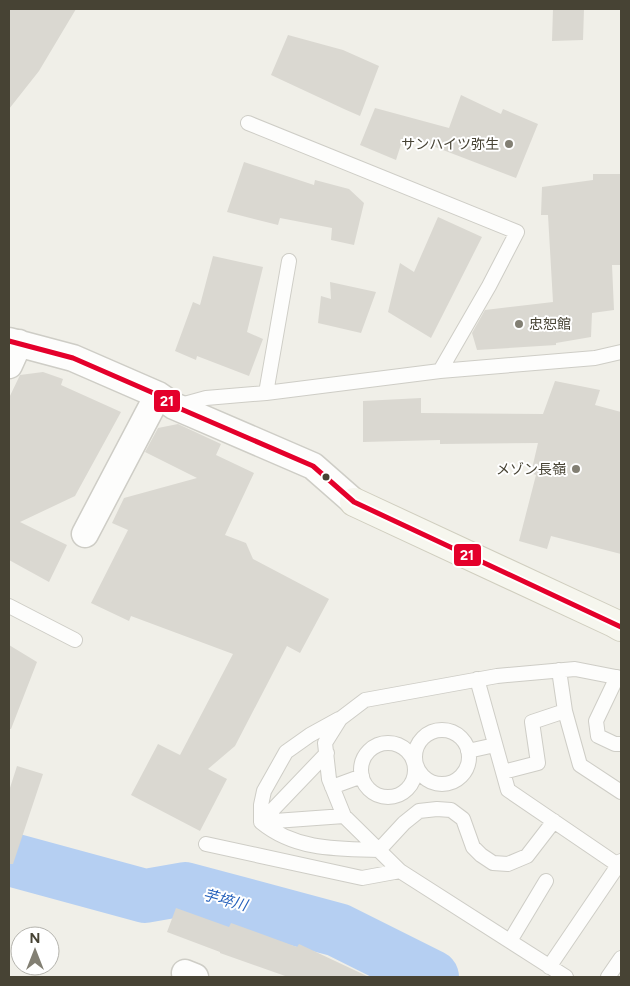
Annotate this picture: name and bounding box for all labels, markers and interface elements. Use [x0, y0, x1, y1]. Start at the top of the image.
place label: サンハイツ弥生 [401, 136, 499, 153]
marker: サンハイツ弥生 [503, 138, 515, 150]
place label: 忠恕館 [529, 316, 571, 333]
marker: 忠恕館 [513, 318, 525, 330]
line badge: 21 [153, 389, 181, 413]
text: 21 [160, 393, 174, 410]
place label: メゾン長嶺 [496, 461, 566, 478]
marker: メゾン長嶺 [570, 463, 582, 475]
unlabelled marker [321, 472, 331, 482]
line badge: 21 [453, 543, 482, 567]
text: 21 [460, 547, 474, 564]
water label: 芋埣川 [201, 885, 251, 915]
north arrow [10, 926, 60, 976]
text: N [30, 930, 40, 947]

